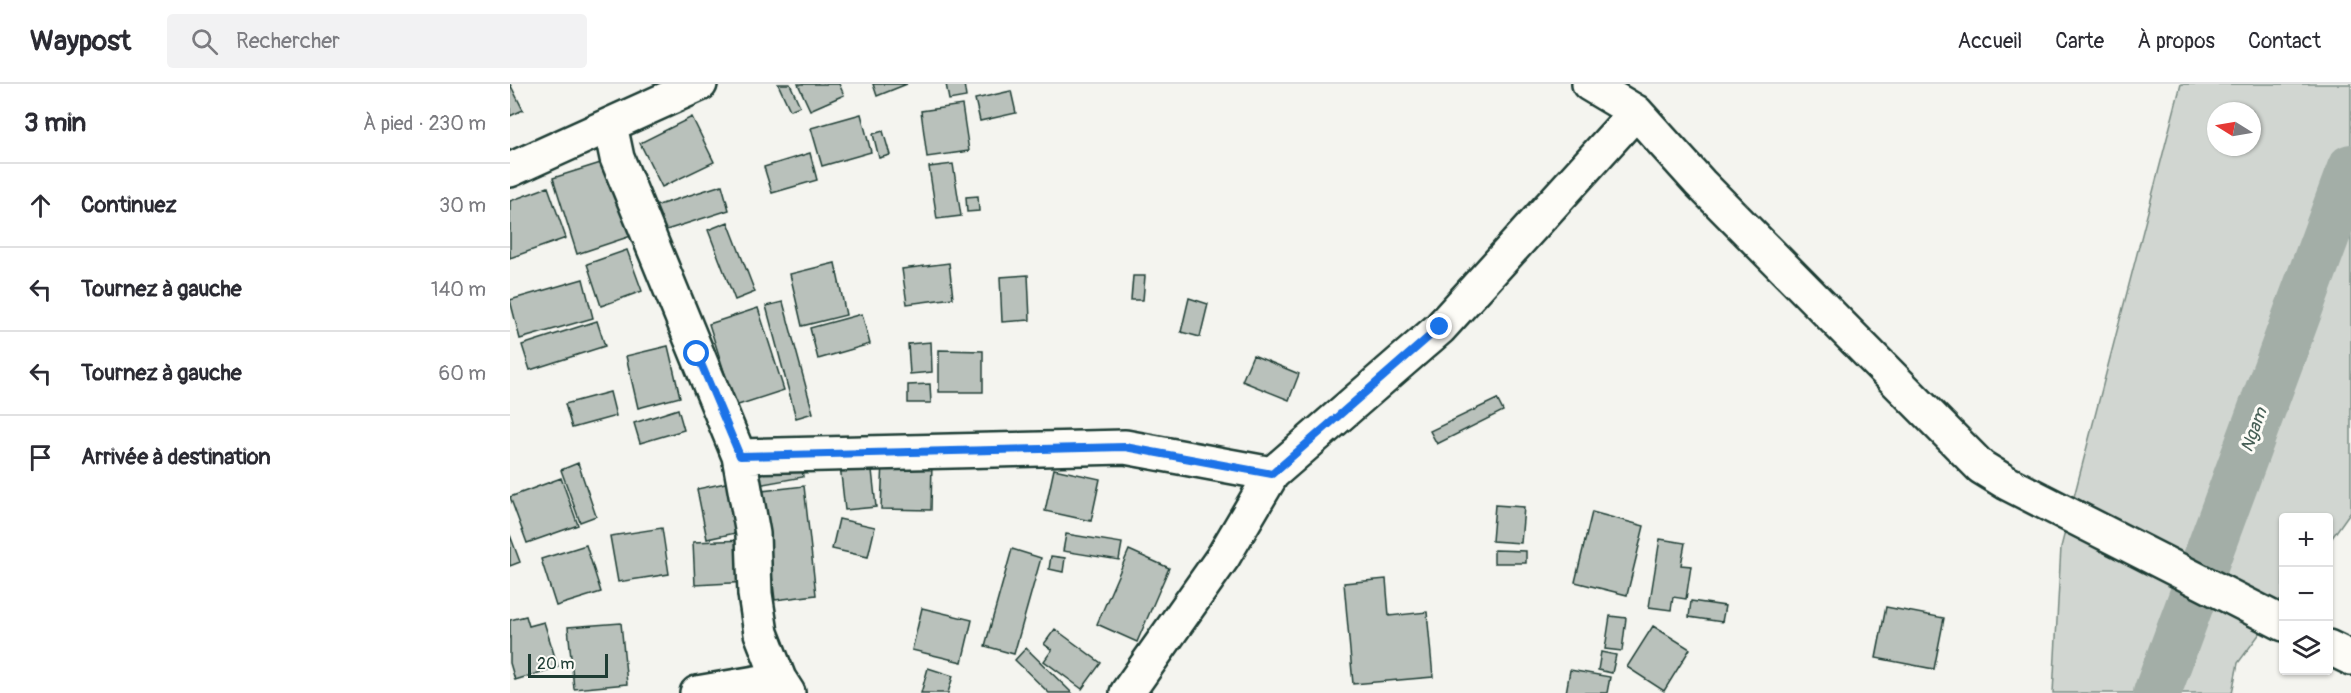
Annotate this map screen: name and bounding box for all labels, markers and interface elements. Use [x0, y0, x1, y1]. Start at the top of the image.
search box [167, 14, 587, 68]
text: Waypost [30, 24, 131, 59]
icon: search [188, 25, 221, 58]
text: Rechercher [236, 27, 340, 55]
text: Accueil [1958, 28, 2022, 55]
text: Carte [2055, 28, 2104, 55]
text: À propos [2137, 28, 2215, 55]
text: Contact [2248, 28, 2321, 55]
north arrow [2207, 102, 2261, 156]
text: 3 min [24, 107, 86, 139]
text: À pied · 230 m [363, 111, 486, 136]
icon: ahead [24, 189, 57, 222]
text: Continuez [81, 191, 177, 219]
text: 30 m [439, 193, 486, 218]
icon: left [24, 273, 57, 306]
text: Tournez à gauche [81, 275, 242, 303]
text: 140 m [431, 277, 486, 302]
route end [1426, 313, 1452, 339]
route start [683, 340, 709, 366]
icon: left [24, 357, 57, 390]
text: Tournez à gauche [81, 359, 242, 387]
text: 60 m [439, 361, 486, 386]
water label: Ngam [2235, 404, 2273, 455]
icon: arrive [24, 441, 57, 474]
text: Arrivée à destination [81, 443, 271, 471]
map controls [2279, 513, 2333, 675]
button: + [2279, 513, 2333, 567]
button: − [2279, 567, 2333, 621]
button: layers [2279, 621, 2333, 675]
scale bar [528, 651, 608, 678]
text: 20 m [537, 654, 575, 674]

